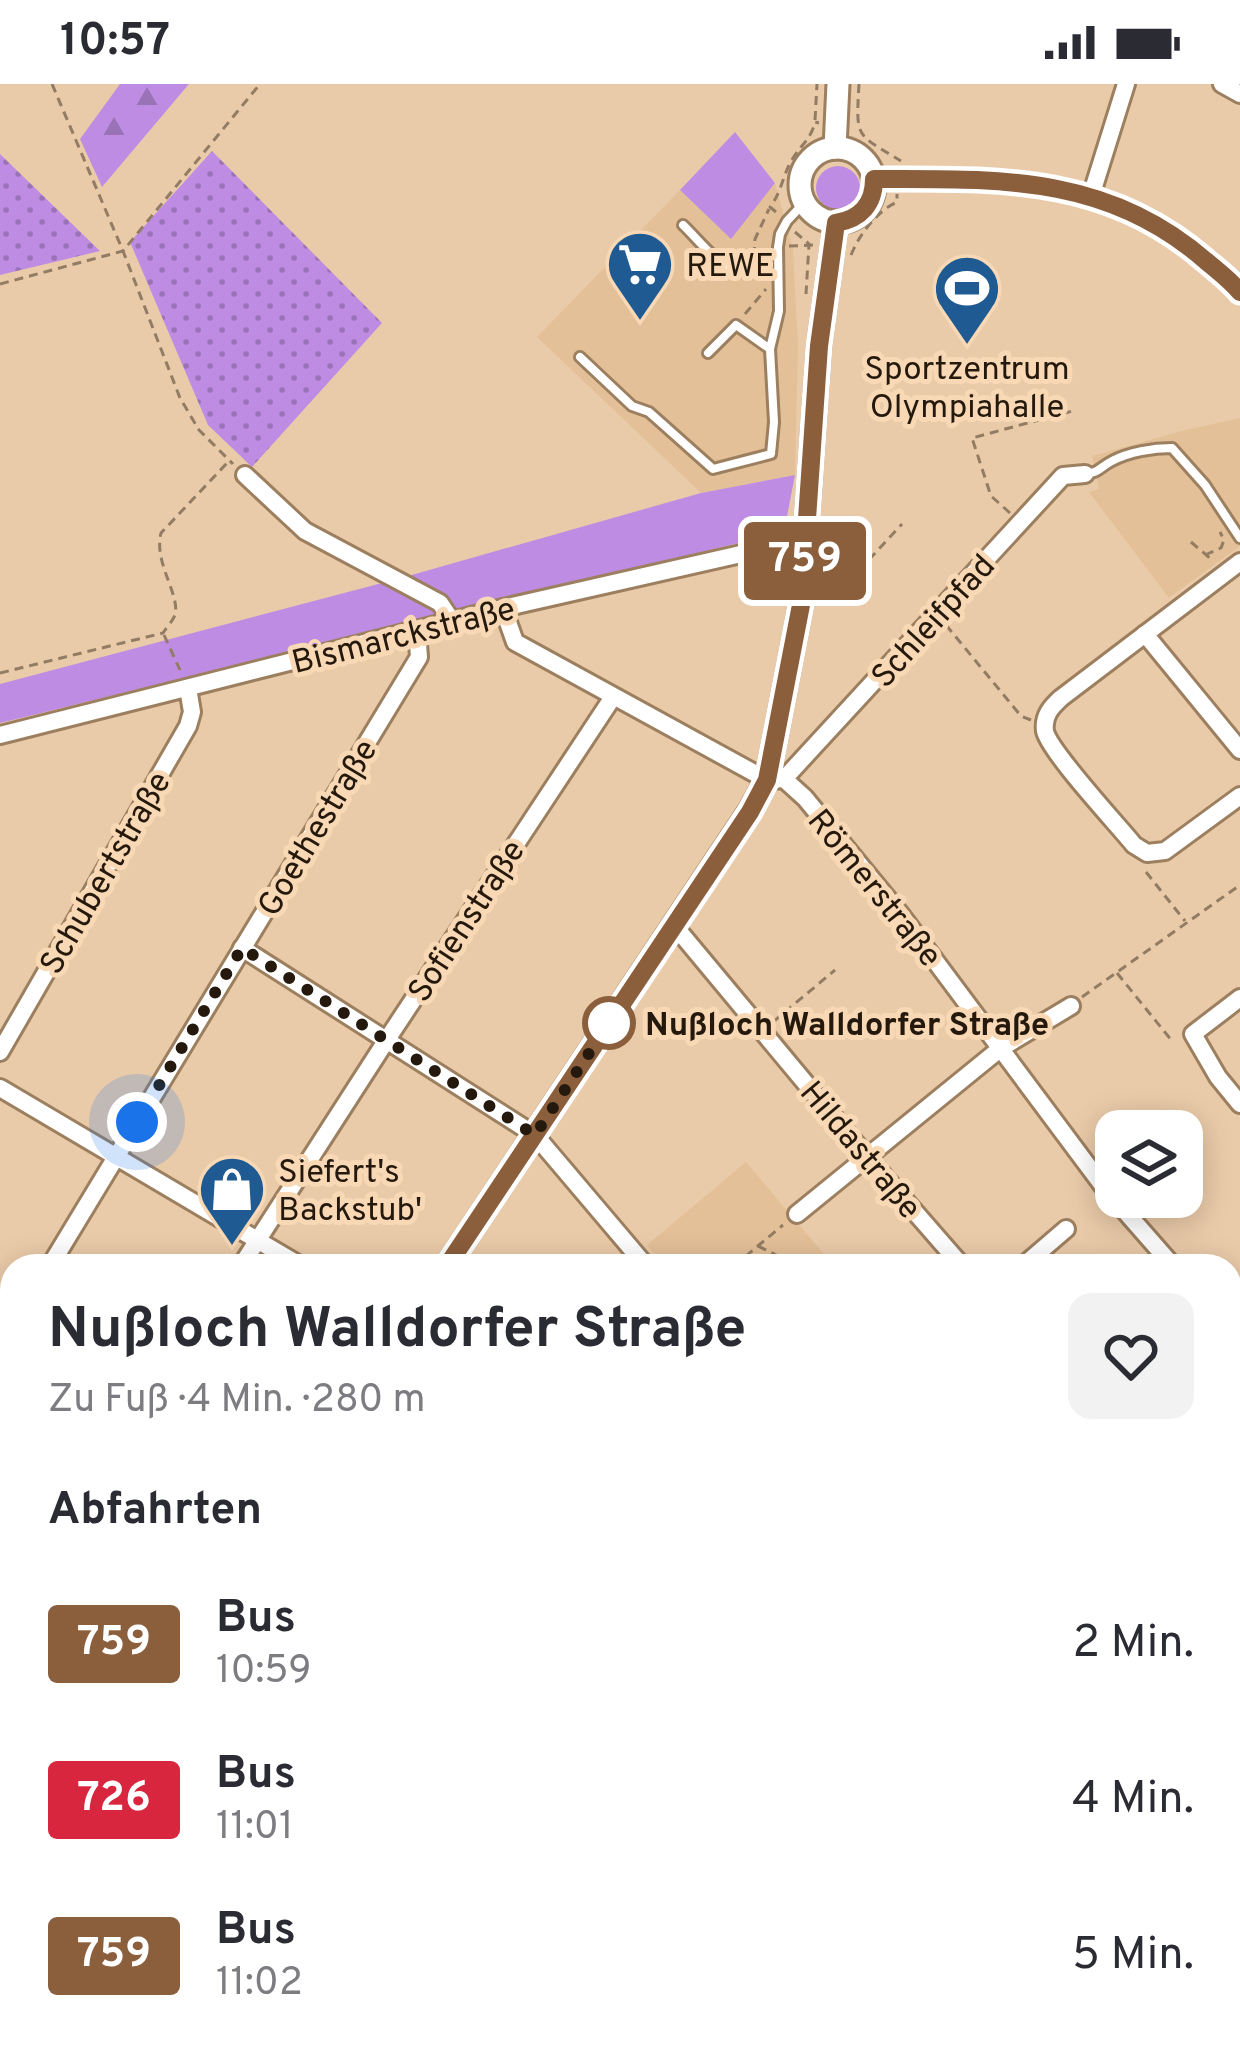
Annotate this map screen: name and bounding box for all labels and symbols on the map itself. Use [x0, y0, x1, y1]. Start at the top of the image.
supermarket icon: REWE [605, 229, 675, 323]
place label: REWE [686, 247, 775, 289]
sports icon: Sportzentrum Olympiahalle [932, 253, 1002, 347]
place label: Sportzentrum Olympiahalle [864, 350, 1070, 430]
line badge: 759 [736, 522, 874, 600]
street label: Schleifpfad [864, 547, 1006, 698]
street label: Bismarckstraße [288, 590, 520, 686]
street label: Goethestraße [250, 733, 389, 925]
street label: Schubertstraße [32, 765, 182, 983]
street label: Römerstraße [796, 802, 949, 977]
street label: Sofienstraße [400, 833, 536, 1011]
marker: Nußloch Walldorfer Straße [584, 998, 634, 1048]
place label: Nußloch Walldorfer Straße [645, 1006, 1049, 1048]
street label: Hildastraße [789, 1074, 929, 1229]
your location [107, 1092, 167, 1152]
place label: Siefert's Backstub' [278, 1153, 422, 1233]
shop icon: Siefert's Backstub' [197, 1154, 267, 1248]

